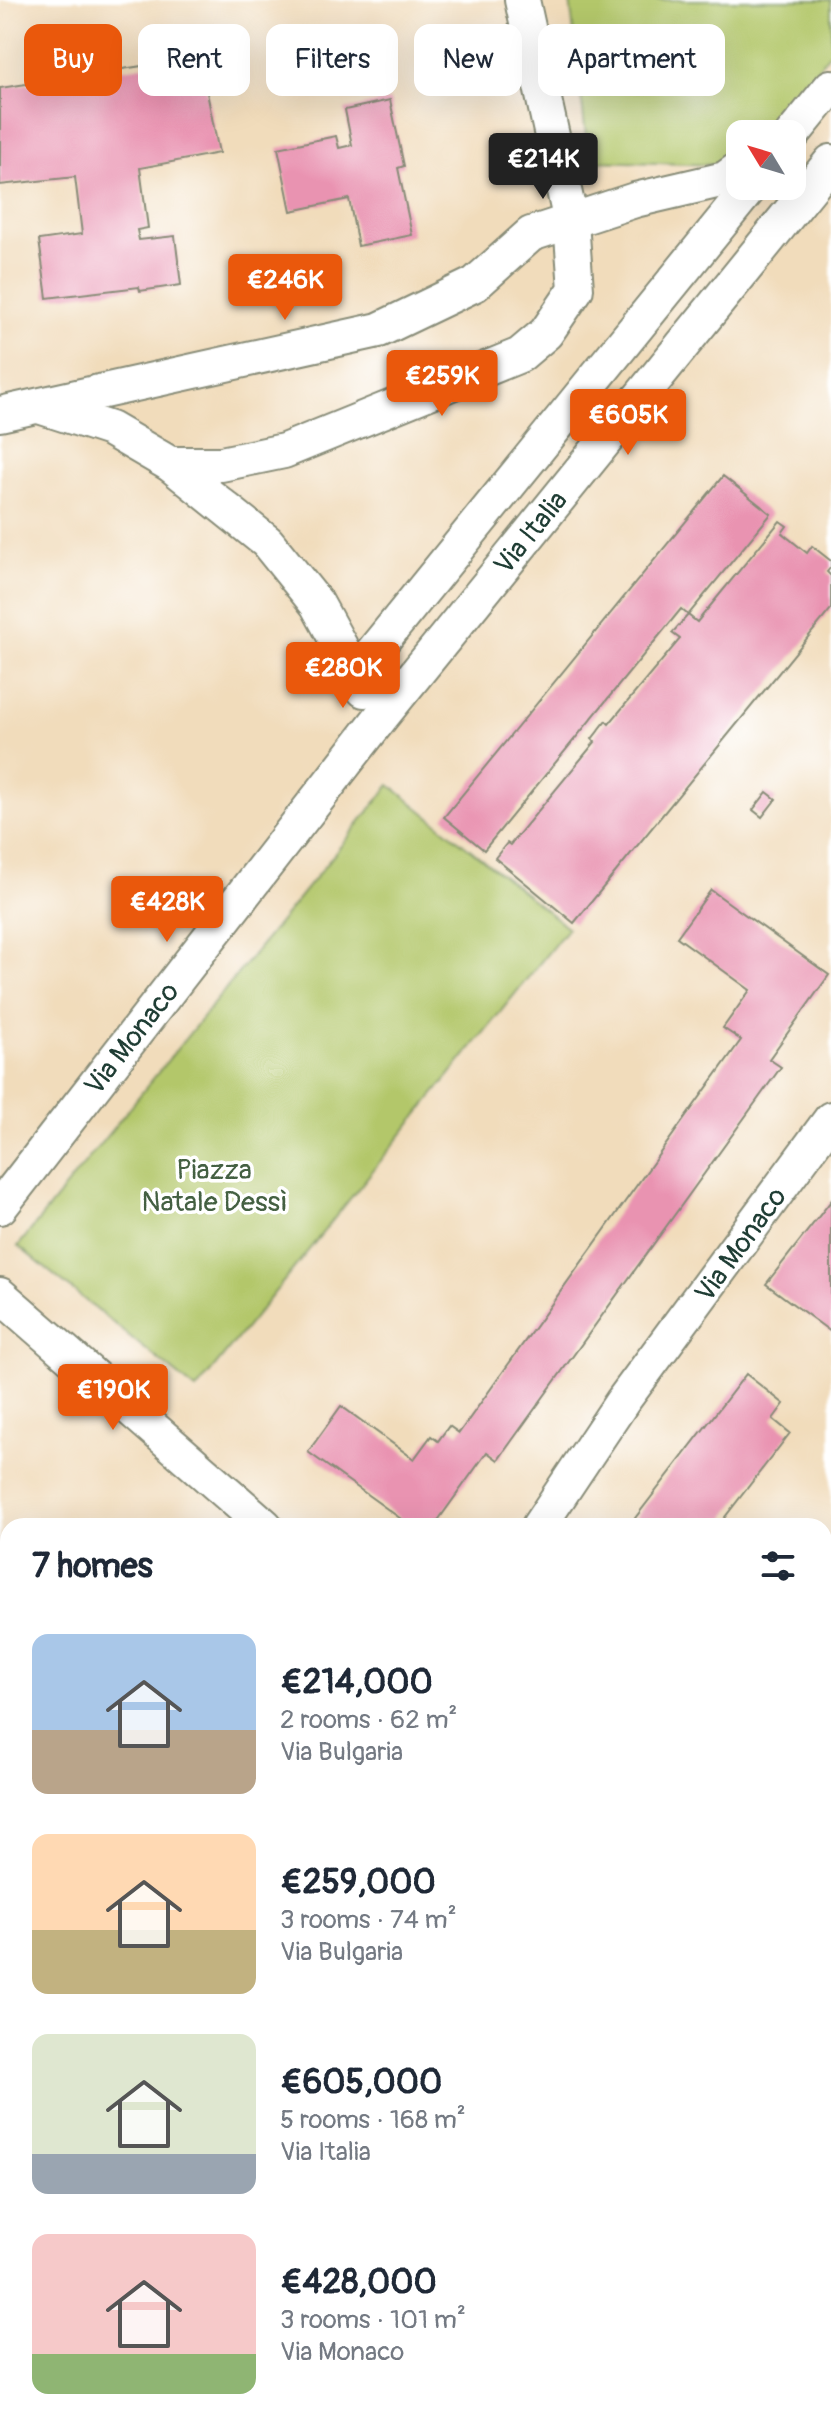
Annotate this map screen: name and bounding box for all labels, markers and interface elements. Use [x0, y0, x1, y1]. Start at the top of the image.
chip: Buy [24, 24, 122, 96]
chip: Rent [138, 24, 250, 96]
chip: Filters [266, 24, 398, 96]
chip: New [414, 24, 522, 96]
chip: Apartment [538, 24, 725, 96]
north arrow [726, 120, 806, 200]
map controls [726, 120, 806, 200]
pin: €214K [487, 133, 599, 201]
text: €214K [507, 143, 579, 175]
pin: €246K [229, 254, 341, 322]
text: €246K [246, 264, 324, 296]
pin: €259K [386, 350, 498, 418]
text: €259K [405, 360, 479, 392]
pin: €605K [572, 389, 684, 457]
text: €605K [588, 399, 668, 431]
street label: Via Italia [487, 484, 576, 582]
pin: €280K [287, 642, 399, 710]
text: €280K [304, 652, 382, 684]
pin: €428K [111, 876, 223, 944]
text: €428K [129, 886, 205, 918]
street label: Via Monaco [77, 975, 187, 1102]
park label: Piazza Natale Dessì [142, 1153, 286, 1220]
street label: Via Monaco [688, 1180, 795, 1309]
pin: €190K [57, 1364, 169, 1432]
text: €190K [76, 1374, 150, 1406]
icon: filters [756, 1544, 800, 1588]
text: 7 homes [32, 1545, 153, 1588]
text: €214,000 [280, 1661, 433, 1704]
icon: home [96, 1666, 192, 1762]
text: 2 rooms · 62 m² [280, 1704, 457, 1736]
text: Via Bulgaria [280, 1736, 403, 1768]
text: €259,000 [280, 1861, 436, 1904]
icon: home [96, 1866, 192, 1962]
text: 3 rooms · 74 m² [280, 1904, 457, 1936]
text: Via Bulgaria [280, 1936, 403, 1968]
text: €605,000 [280, 2061, 442, 2104]
icon: home [96, 2066, 192, 2162]
text: 5 rooms · 168 m² [280, 2104, 466, 2136]
text: Via Italia [280, 2136, 371, 2168]
text: €428,000 [280, 2261, 437, 2304]
icon: home [96, 2266, 192, 2362]
text: 3 rooms · 101 m² [280, 2304, 466, 2336]
text: Via Monaco [280, 2336, 404, 2368]

